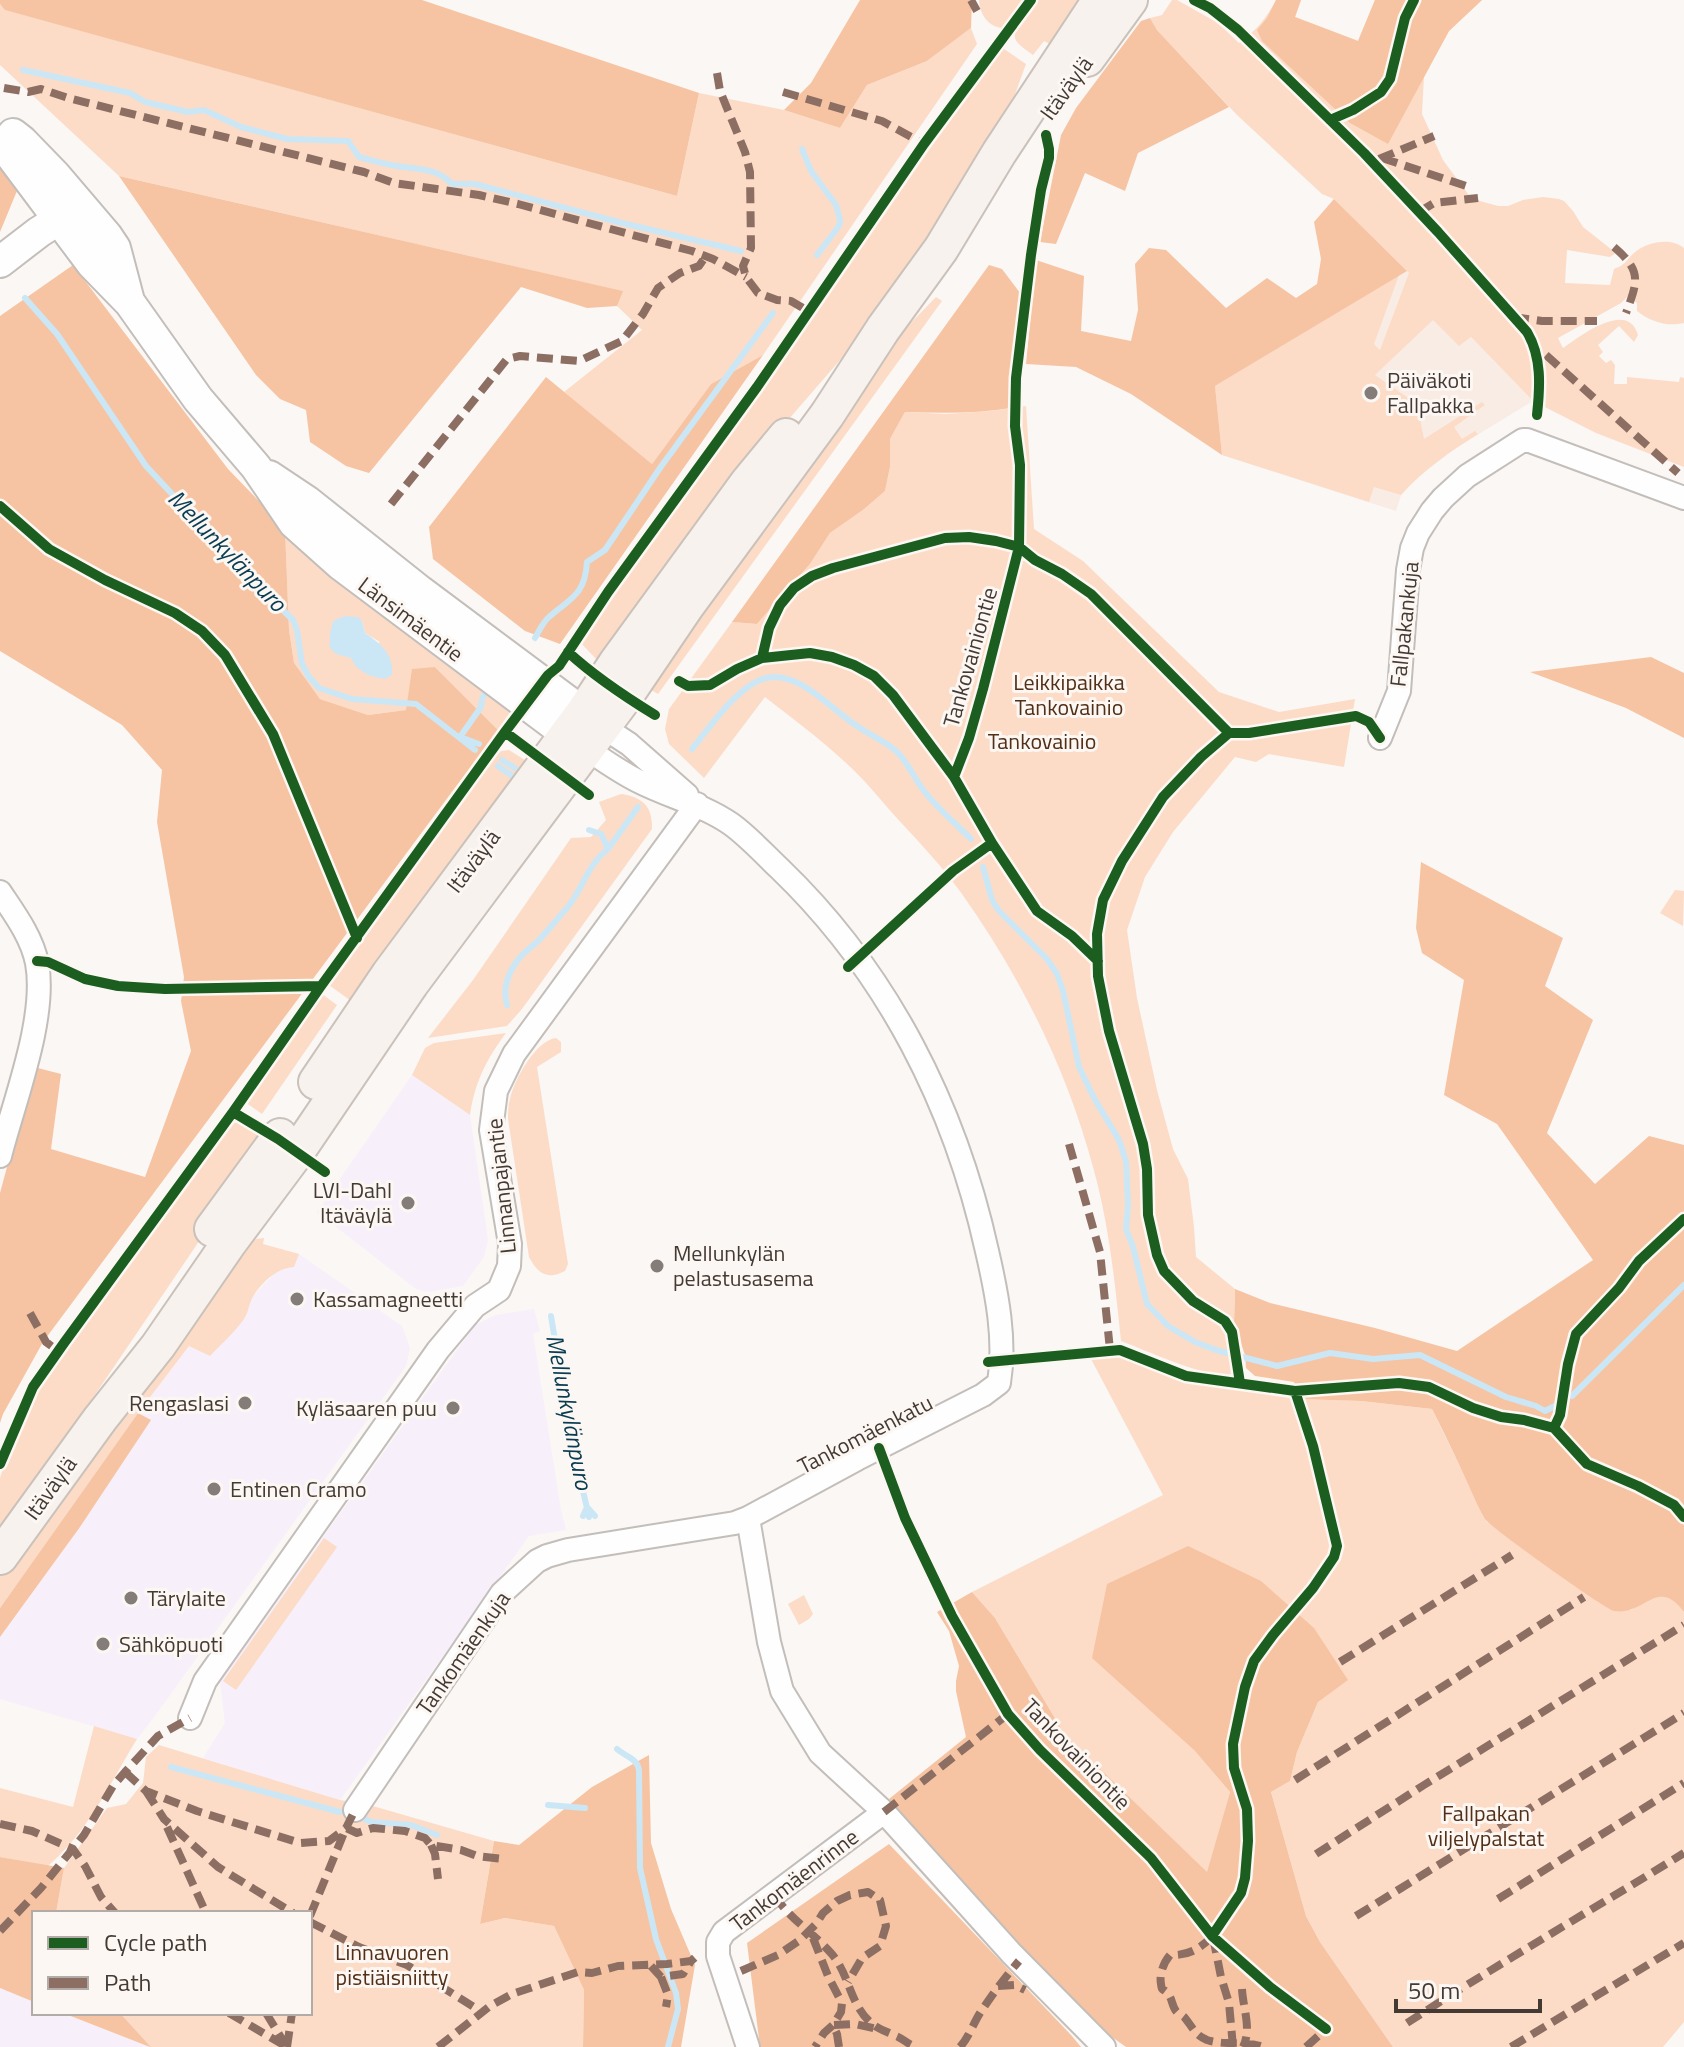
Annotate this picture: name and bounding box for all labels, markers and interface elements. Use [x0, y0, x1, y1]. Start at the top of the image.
street label: Itäväylä [1031, 49, 1101, 127]
place label: Päiväkoti Fallpakka [1387, 363, 1474, 422]
marker: Päiväkoti Fallpakka [1362, 384, 1380, 402]
water label: Mellunkylänpuro [160, 481, 296, 620]
street label: Fallpakankuja [1381, 560, 1427, 688]
street label: Länsimäentie [351, 568, 471, 670]
street label: Tankovainiontie [934, 583, 1006, 731]
park label: Leikkipaikka Tankovainio [1013, 665, 1125, 724]
park label: Tankovainio [988, 724, 1096, 758]
street label: Itäväylä [438, 822, 508, 900]
street label: Linnanpajantie [477, 1117, 525, 1255]
place label: LVI-Dahl Itäväylä [313, 1173, 392, 1232]
marker: LVI-Dahl Itäväylä [399, 1194, 417, 1212]
place label: Mellunkylän pelastusasema [673, 1236, 813, 1295]
marker: Mellunkylän pelastusasema [648, 1257, 666, 1275]
place label: Kassamagneetti [313, 1282, 463, 1316]
marker: Kassamagneetti [288, 1290, 306, 1308]
water label: Mellunkylänpuro [537, 1331, 603, 1494]
street label: Tankomäenkatu [792, 1385, 938, 1483]
place label: Rengaslasi [129, 1386, 229, 1420]
place label: Kyläsaaren puu [296, 1391, 437, 1425]
marker: Rengaslasi [236, 1394, 254, 1412]
marker: Kyläsaaren puu [444, 1399, 462, 1417]
street label: Itäväylä [15, 1449, 85, 1527]
place label: Entinen Cramo [230, 1472, 367, 1506]
marker: Entinen Cramo [205, 1480, 223, 1498]
place label: Tärylaite [147, 1581, 226, 1615]
street label: Tankomäenkuja [408, 1584, 518, 1722]
marker: Tärylaite [122, 1589, 140, 1607]
place label: Sähköpuoti [119, 1627, 223, 1661]
marker: Sähköpuoti [94, 1635, 112, 1653]
street label: Tankovainiontie [1015, 1690, 1139, 1818]
park label: Fallpakan viljelypalstat [1428, 1796, 1545, 1855]
street label: Tankomäenrinne [722, 1820, 866, 1940]
legend [32, 1911, 312, 2015]
text: Cycle path [104, 1924, 207, 1960]
park label: Linnavuoren pistiäisniitty [335, 1935, 449, 1994]
scale bar [1396, 1963, 1540, 2013]
text: Path [104, 1964, 151, 2000]
text: 50 m [1408, 1972, 1460, 2008]

